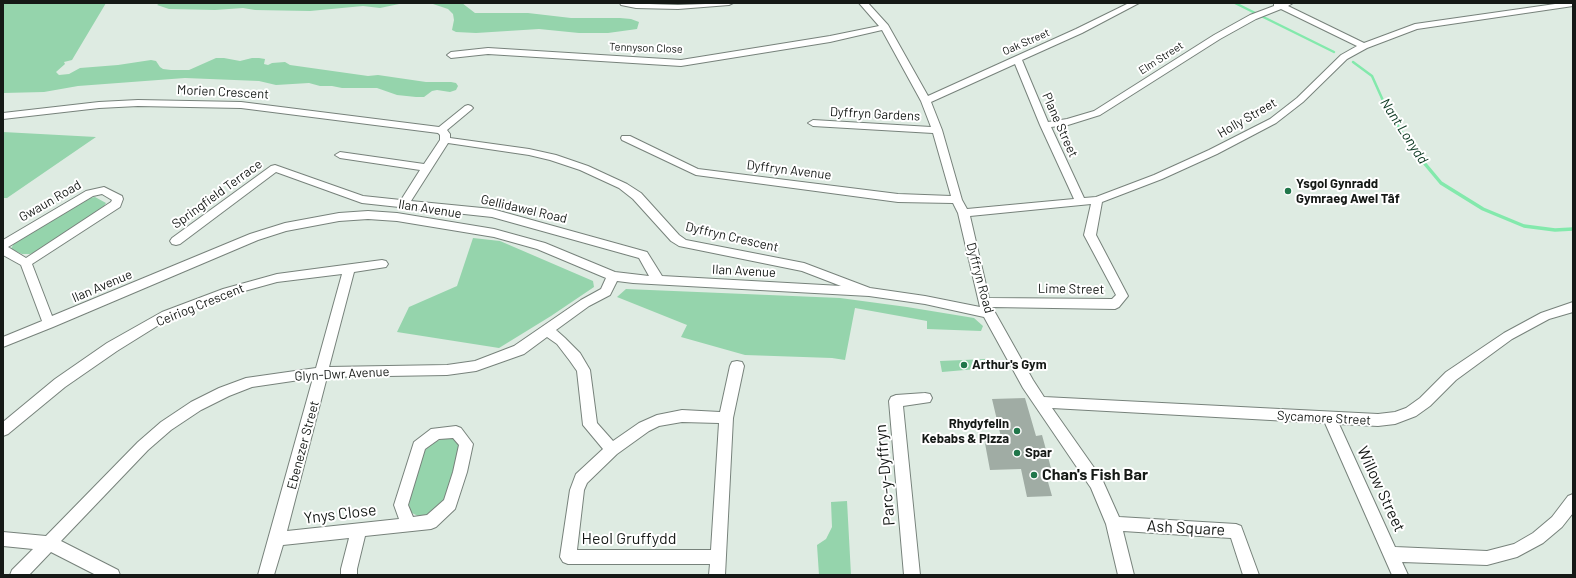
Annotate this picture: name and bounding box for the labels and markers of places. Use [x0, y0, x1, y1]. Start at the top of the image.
place label: Ysgol Gynradd Gymraeg Awel Tâf [1296, 176, 1400, 207]
marker: Ysgol Gynradd Gymraeg Awel Tâf [1283, 186, 1293, 196]
place label: Arthur's Gym [972, 357, 1047, 373]
marker: Arthur's Gym [959, 360, 969, 370]
place label: Rhydyfelin Kebabs & Pizza [922, 416, 1009, 447]
marker: Rhydyfelin Kebabs & Pizza [1012, 426, 1022, 436]
place label: Spar [1025, 445, 1052, 461]
marker: Spar [1012, 448, 1022, 458]
place label: Chan's Fish Bar [1042, 465, 1148, 485]
marker: Chan's Fish Bar [1029, 470, 1039, 480]

